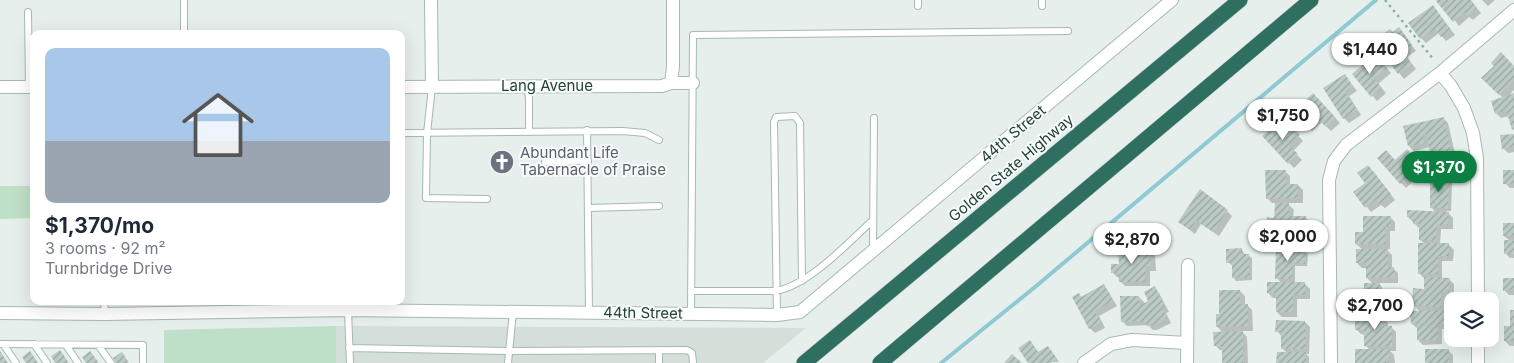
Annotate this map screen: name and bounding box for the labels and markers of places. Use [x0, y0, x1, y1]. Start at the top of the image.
pin: $1,440 [1329, 32, 1411, 75]
pin: $1,750 [1242, 98, 1324, 141]
place label: Abundant Life Tabernacle of Praise [520, 143, 666, 179]
church icon: Abundant Life Tabernacle of Praise [489, 149, 515, 175]
pin: $1,370 [1398, 150, 1480, 193]
pin: $2,000 [1247, 220, 1329, 262]
pin: $2,870 [1091, 222, 1173, 265]
pin: $2,700 [1334, 288, 1416, 331]

